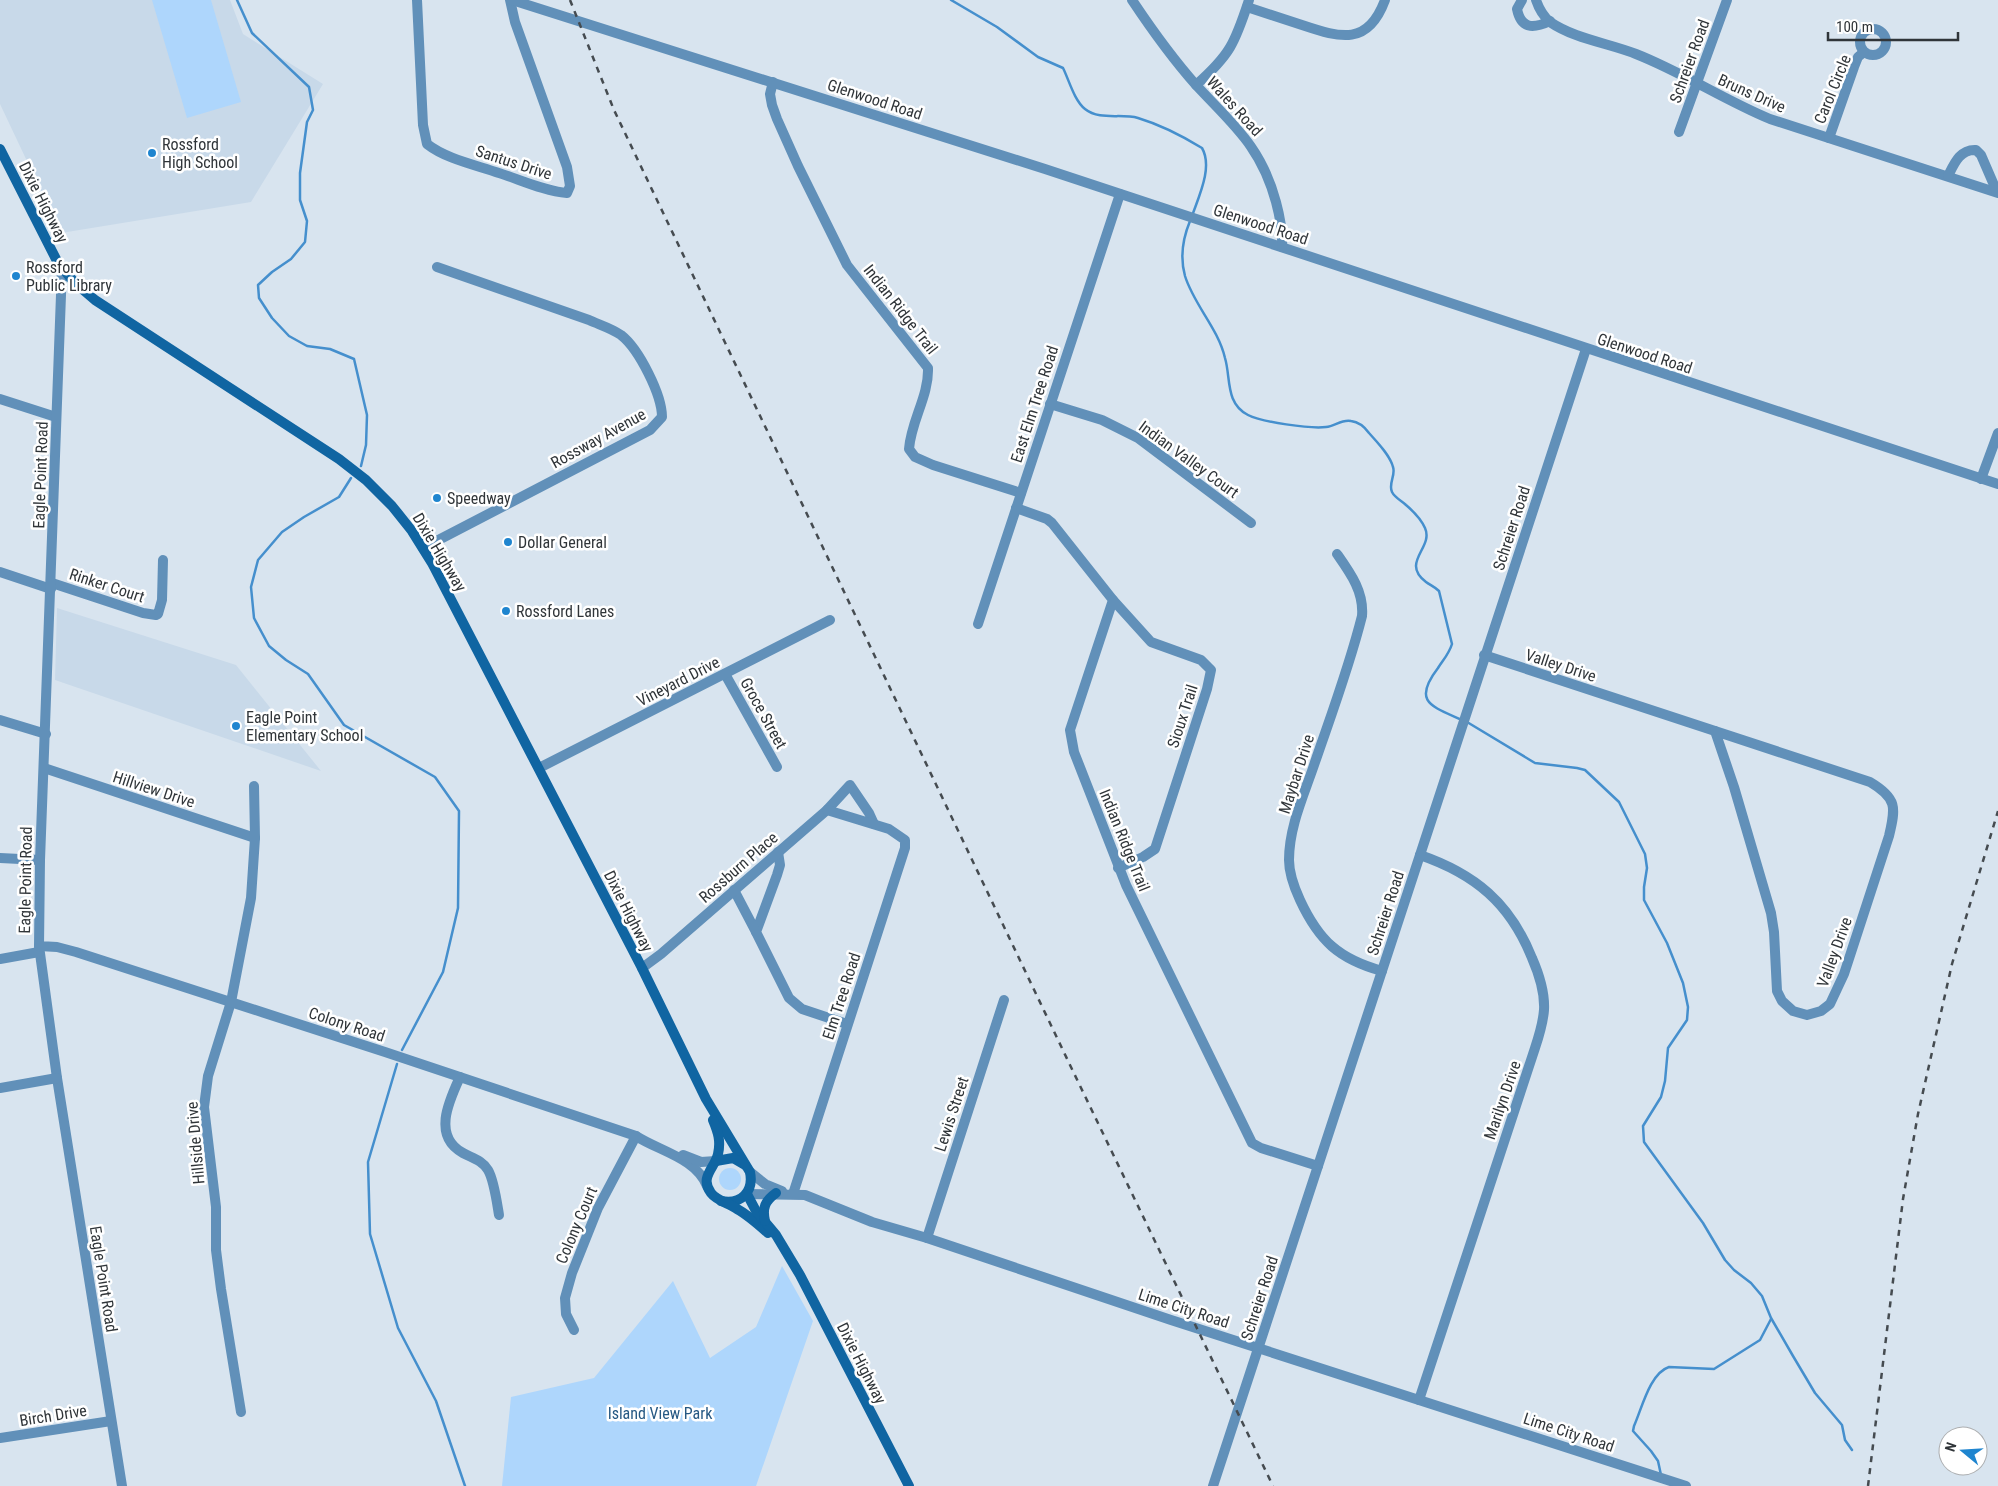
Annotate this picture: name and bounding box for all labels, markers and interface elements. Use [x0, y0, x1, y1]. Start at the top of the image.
scale bar [1828, 10, 1958, 42]
street label: Schreier Road [1666, 17, 1713, 106]
text: 100 m [1836, 18, 1873, 36]
street label: Carol Circle [1810, 52, 1855, 127]
street label: Bruns Drive [1715, 70, 1789, 117]
street label: Wales Road [1203, 73, 1266, 140]
street label: Glenwood Road [825, 75, 925, 124]
place label: Rossford High School [162, 135, 238, 172]
street label: Santus Drive [473, 141, 554, 184]
marker: Rossford High School [146, 147, 158, 159]
street label: Dixie Highway [15, 158, 72, 246]
street label: Glenwood Road [1211, 200, 1311, 249]
place label: Rossford Public Library [26, 258, 112, 295]
street label: Indian Ridge Trail [860, 261, 942, 358]
marker: Rossford Public Library [10, 270, 22, 282]
street label: Glenwood Road [1595, 329, 1695, 378]
street label: East Elm Tree Road [1007, 343, 1062, 465]
street label: Rossway Avenue [548, 405, 649, 472]
street label: Indian Valley Court [1135, 417, 1242, 502]
street label: Eagle Point Road [29, 421, 52, 529]
street label: Schreier Road [1489, 484, 1534, 573]
place label: Speedway [447, 489, 511, 508]
marker: Speedway [431, 492, 443, 504]
street label: Dixie Highway [409, 509, 471, 595]
place label: Dollar General [518, 533, 607, 552]
marker: Dollar General [502, 536, 514, 548]
street label: Rinker Court [67, 564, 147, 607]
place label: Rossford Lanes [516, 602, 614, 621]
marker: Rossford Lanes [500, 605, 512, 617]
street label: Valley Drive [1523, 645, 1599, 686]
street label: Vineyard Drive [634, 652, 723, 710]
street label: Groce Street [736, 674, 791, 752]
street label: Sioux Trail [1163, 682, 1202, 750]
place label: Eagle Point Elementary School [246, 708, 363, 745]
marker: Eagle Point Elementary School [230, 720, 242, 732]
street label: Maybar Drive [1275, 732, 1318, 816]
street label: Hillview Drive [111, 767, 197, 812]
street label: Indian Ridge Trail [1095, 786, 1154, 894]
street label: Eagle Point Road [15, 826, 36, 934]
street label: Rossburn Place [695, 828, 782, 907]
street label: Dixie Highway [600, 867, 657, 955]
street label: Schreier Road [1363, 869, 1408, 958]
street label: Valley Drive [1813, 914, 1856, 990]
street label: Elm Tree Road [818, 950, 864, 1042]
street label: Colony Road [306, 1003, 387, 1046]
street label: Marilyn Drive [1480, 1058, 1525, 1142]
street label: Lewis Street [930, 1074, 973, 1154]
street label: Hillside Drive [182, 1101, 209, 1185]
street label: Colony Court [552, 1184, 601, 1267]
street label: Eagle Point Road [86, 1225, 121, 1333]
street label: Schreier Road [1237, 1254, 1282, 1343]
street label: Lime City Road [1136, 1285, 1232, 1332]
street label: Dixie Highway [833, 1319, 890, 1407]
street label: Birch Drive [18, 1401, 88, 1430]
park label: Island View Park [608, 1404, 713, 1423]
street label: Lime City Road [1521, 1409, 1617, 1456]
north arrow [1938, 1426, 1988, 1476]
text: N [1942, 1440, 1960, 1454]

